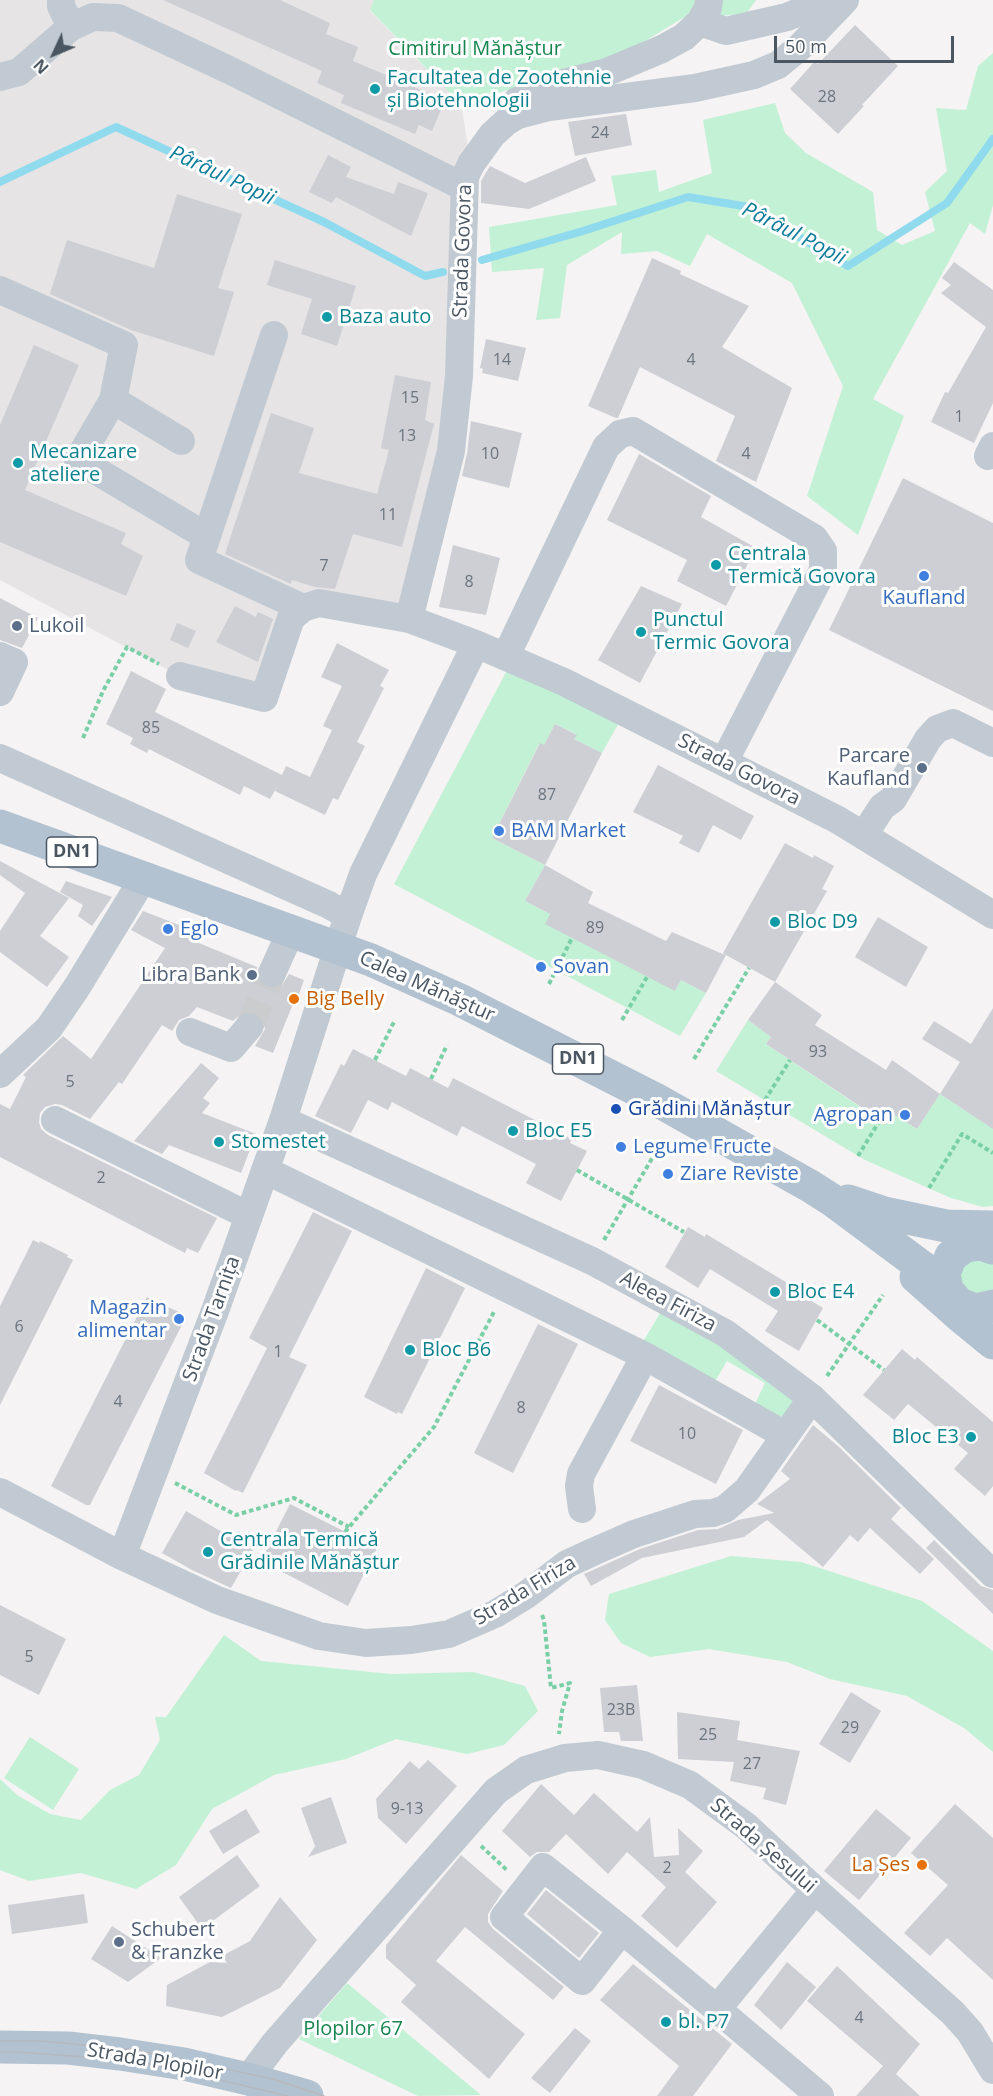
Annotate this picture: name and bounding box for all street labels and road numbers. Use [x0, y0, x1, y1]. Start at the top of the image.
street label: Strada Govora [449, 184, 477, 318]
street label: Strada Govora [674, 729, 804, 811]
road number: DN1 [46, 837, 98, 867]
street label: Calea Mănăștur [355, 946, 499, 1028]
road number: DN1 [552, 1044, 604, 1074]
street label: Strada Tarnița [178, 1253, 246, 1385]
street label: Aleea Firiza [616, 1267, 720, 1337]
street label: Strada Firiza [470, 1551, 580, 1631]
street label: Strada Șesului [705, 1794, 821, 1898]
street label: Strada Plopilor [85, 2038, 225, 2086]

